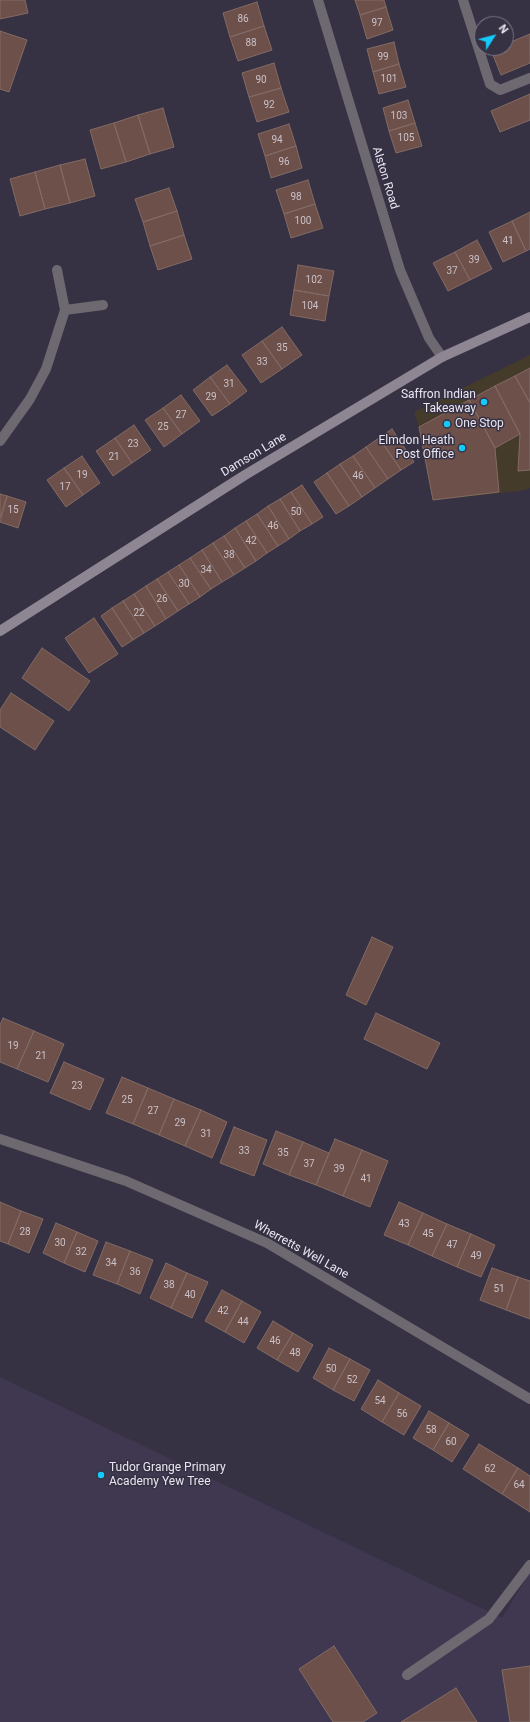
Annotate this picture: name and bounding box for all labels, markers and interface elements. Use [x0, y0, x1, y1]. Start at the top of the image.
house number: 86 [237, 13, 249, 25]
north arrow [474, 16, 514, 56]
house number: 97 [371, 17, 383, 29]
text: N [496, 22, 511, 36]
house number: 88 [245, 37, 257, 49]
house number: 99 [377, 51, 389, 63]
house number: 101 [381, 73, 397, 85]
house number: 90 [255, 74, 267, 86]
house number: 92 [263, 99, 275, 111]
house number: 103 [391, 110, 407, 122]
house number: 105 [398, 132, 414, 144]
house number: 94 [271, 134, 283, 146]
street label: Alston Road [369, 145, 401, 211]
house number: 96 [278, 156, 290, 168]
house number: 98 [290, 191, 302, 203]
house number: 100 [295, 215, 311, 227]
house number: 41 [502, 235, 514, 247]
house number: 39 [468, 254, 480, 266]
house number: 37 [446, 265, 458, 277]
house number: 102 [306, 274, 322, 286]
house number: 104 [302, 300, 318, 312]
house number: 35 [276, 342, 288, 354]
house number: 33 [256, 356, 268, 368]
house number: 31 [223, 378, 235, 390]
place label: Saffron Indian Takeaway [401, 388, 476, 416]
house number: 29 [205, 391, 217, 403]
marker: Saffron Indian Takeaway [479, 397, 489, 407]
house number: 27 [175, 409, 187, 421]
place label: One Stop [455, 417, 504, 431]
marker: One Stop [442, 419, 452, 429]
house number: 25 [157, 421, 169, 433]
street label: Damson Lane [219, 430, 289, 480]
place label: Elmdon Heath Post Office [379, 434, 454, 462]
house number: 23 [127, 438, 139, 450]
marker: Elmdon Heath Post Office [457, 443, 467, 453]
house number: 21 [108, 451, 120, 463]
house number: 19 [76, 469, 88, 481]
house number: 46 [352, 470, 364, 482]
house number: 17 [59, 481, 71, 493]
house number: 15 [7, 504, 19, 516]
house number: 50 [290, 506, 302, 518]
house number: 46 [267, 520, 279, 532]
house number: 42 [245, 535, 257, 547]
house number: 38 [223, 549, 235, 561]
house number: 34 [200, 564, 212, 576]
house number: 30 [178, 578, 190, 590]
house number: 26 [156, 593, 168, 605]
house number: 22 [133, 607, 145, 619]
house number: 19 [7, 1040, 19, 1052]
house number: 21 [35, 1050, 47, 1062]
house number: 23 [71, 1080, 83, 1092]
house number: 25 [121, 1094, 133, 1106]
house number: 27 [147, 1105, 159, 1117]
house number: 29 [174, 1117, 186, 1129]
house number: 31 [200, 1128, 212, 1140]
house number: 33 [238, 1145, 250, 1157]
house number: 35 [277, 1147, 289, 1159]
house number: 37 [303, 1158, 315, 1170]
house number: 39 [333, 1163, 345, 1175]
house number: 41 [360, 1173, 372, 1185]
street label: Wherretts Well Lane [251, 1218, 351, 1282]
house number: 43 [398, 1218, 410, 1230]
house number: 28 [19, 1226, 31, 1238]
house number: 45 [422, 1228, 434, 1240]
house number: 30 [54, 1237, 66, 1249]
house number: 47 [446, 1239, 458, 1251]
house number: 32 [75, 1246, 87, 1258]
house number: 49 [470, 1250, 482, 1262]
house number: 34 [105, 1257, 117, 1269]
house number: 36 [129, 1266, 141, 1278]
house number: 38 [163, 1279, 175, 1291]
house number: 51 [493, 1283, 505, 1295]
house number: 40 [184, 1289, 196, 1301]
house number: 42 [217, 1305, 229, 1317]
house number: 44 [237, 1316, 249, 1328]
house number: 46 [269, 1335, 281, 1347]
house number: 48 [289, 1347, 301, 1359]
house number: 50 [325, 1363, 337, 1375]
house number: 52 [346, 1374, 358, 1386]
house number: 54 [374, 1395, 386, 1407]
house number: 56 [396, 1408, 408, 1420]
house number: 58 [425, 1424, 437, 1436]
house number: 60 [445, 1436, 457, 1448]
place label: Tudor Grange Primary Academy Yew Tree [109, 1461, 226, 1489]
house number: 62 [484, 1463, 496, 1475]
marker: Tudor Grange Primary Academy Yew Tree [96, 1470, 106, 1480]
house number: 64 [513, 1479, 525, 1491]

